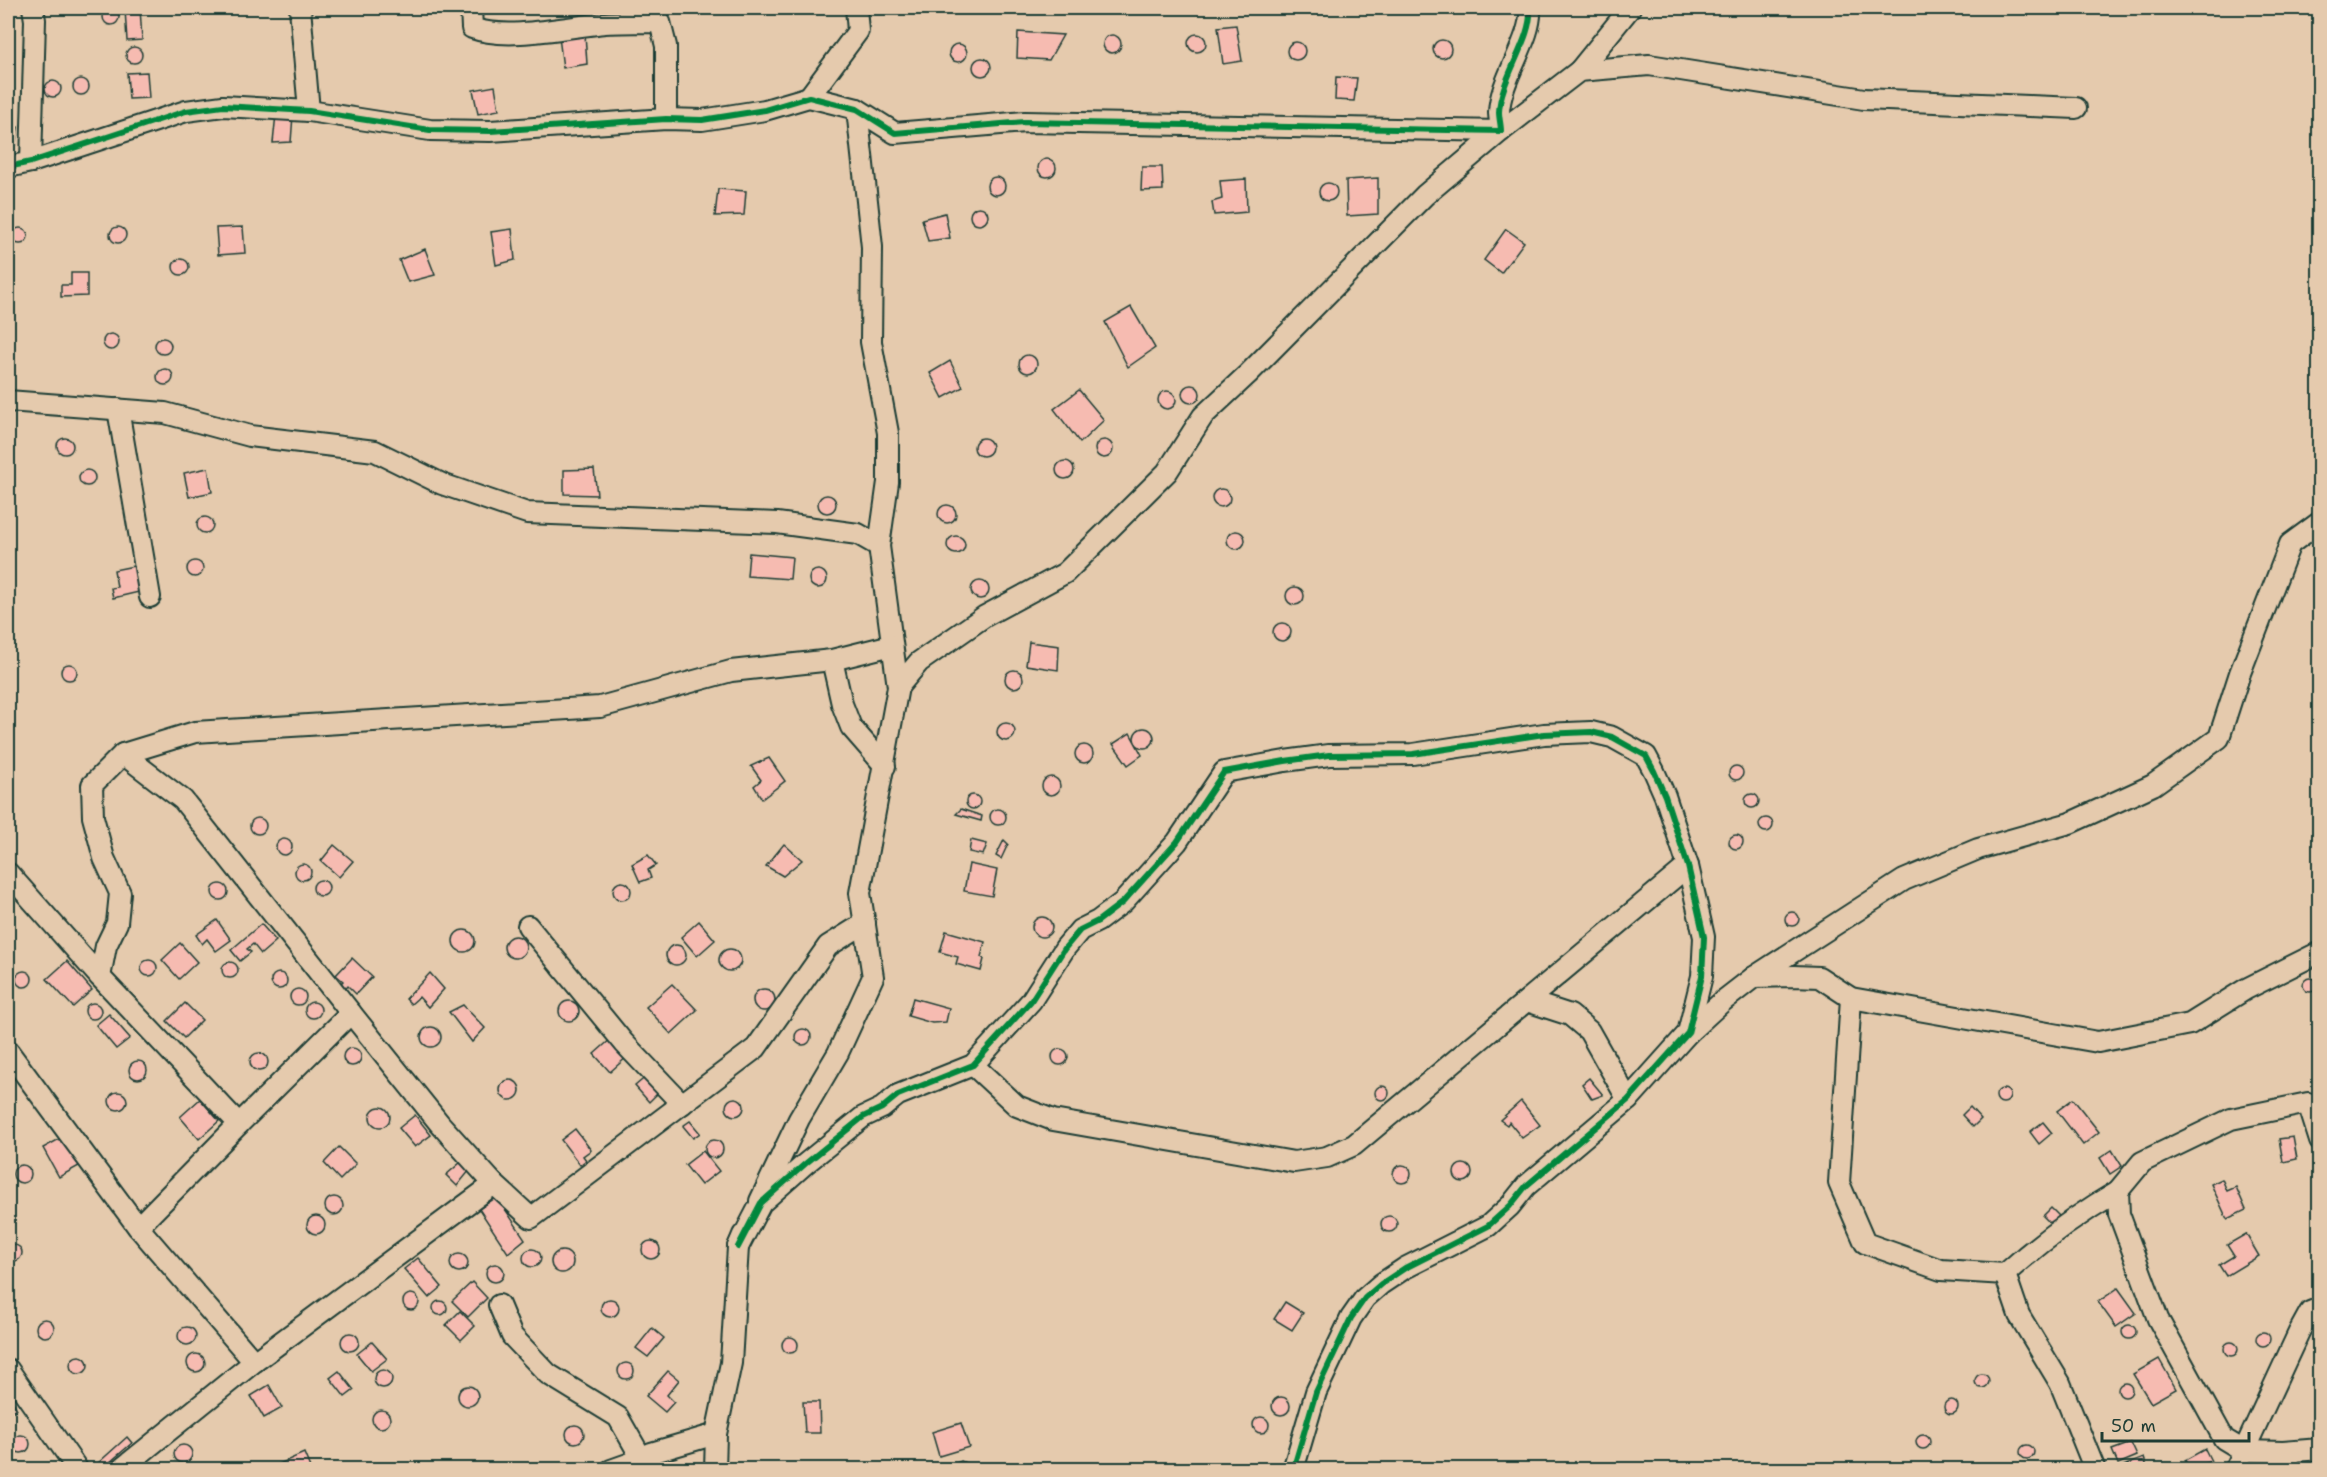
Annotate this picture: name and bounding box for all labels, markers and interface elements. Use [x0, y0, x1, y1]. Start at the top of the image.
scale bar [2102, 1405, 2249, 1443]
text: 50 m [2111, 1414, 2156, 1438]

